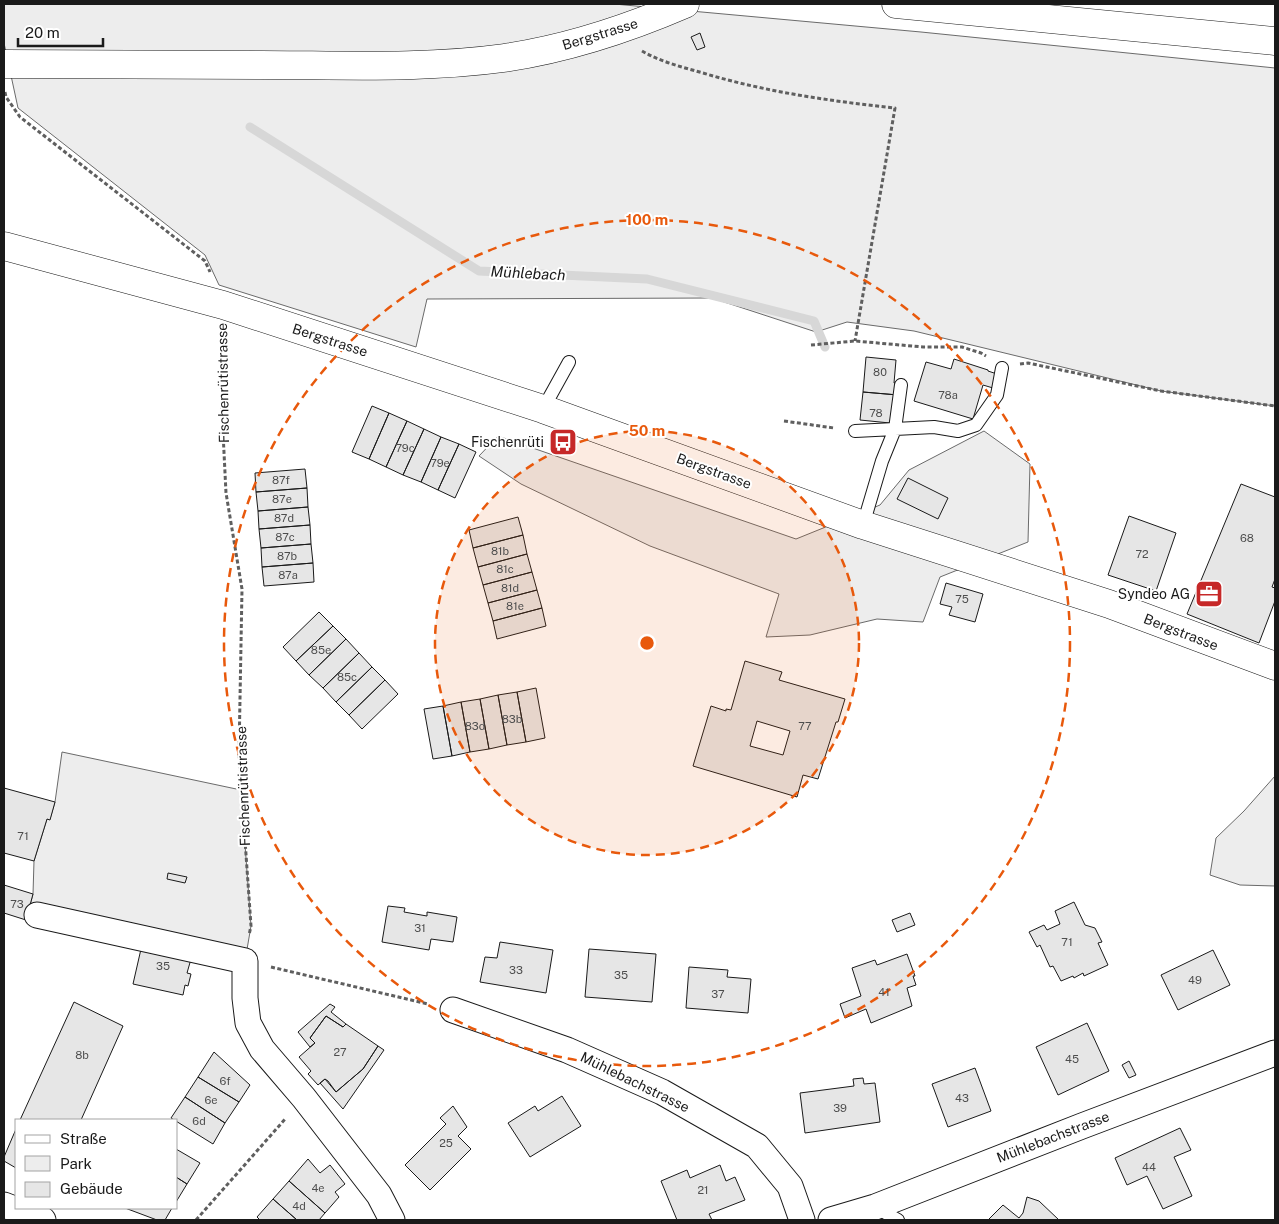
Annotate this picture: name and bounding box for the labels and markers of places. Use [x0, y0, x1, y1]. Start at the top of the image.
bus stop icon: Fischenrüti [548, 427, 578, 457]
place label: Fischenrüti [471, 434, 544, 450]
office icon: Syndeo AG [1194, 579, 1224, 609]
place label: Syndeo AG [1118, 586, 1190, 602]
centre of rings [638, 634, 656, 652]

